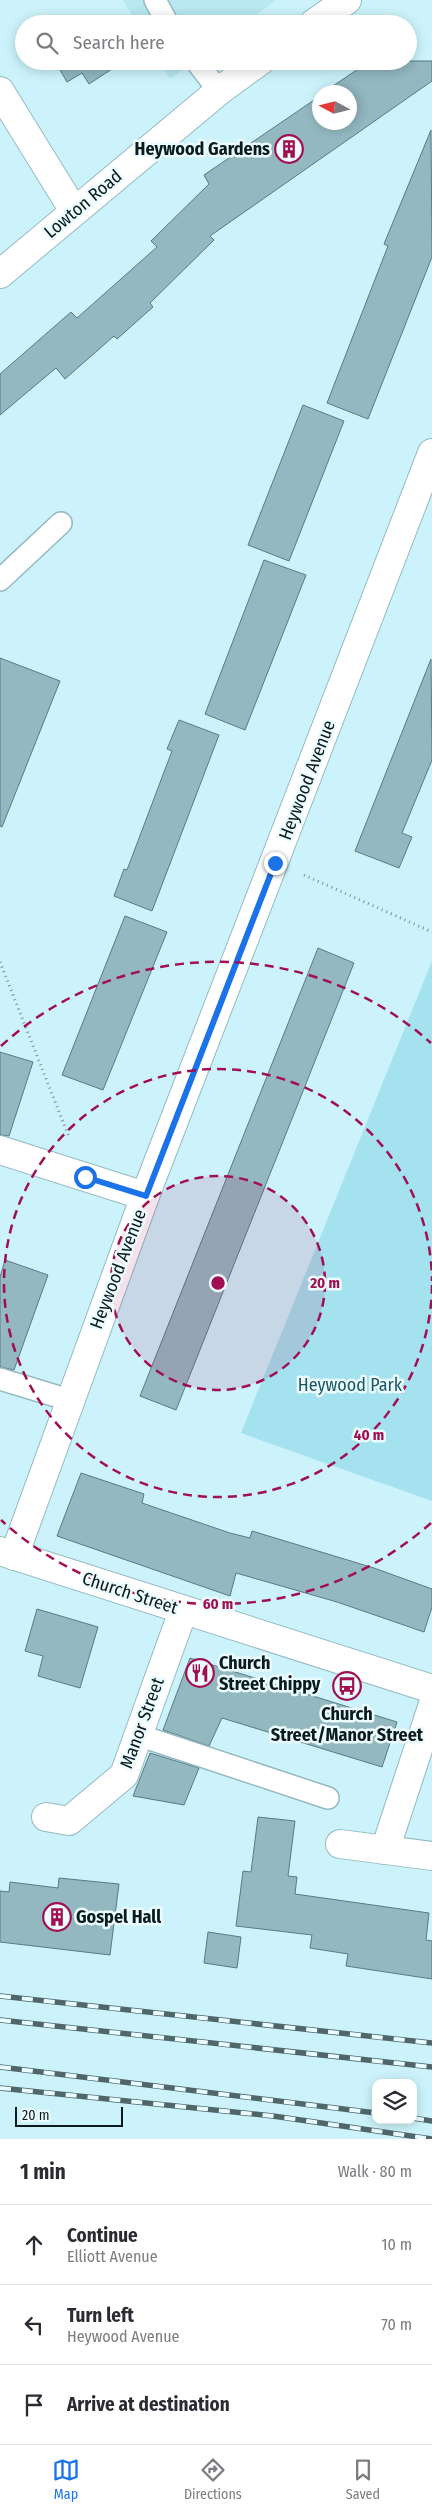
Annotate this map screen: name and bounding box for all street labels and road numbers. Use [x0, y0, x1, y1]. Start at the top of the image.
street label: Lowton Road [40, 165, 126, 243]
street label: Heywood Avenue [274, 717, 340, 843]
street label: Heywood Avenue [85, 1206, 151, 1332]
street label: Church Street [79, 1567, 181, 1619]
street label: Manor Street [115, 1674, 169, 1772]

